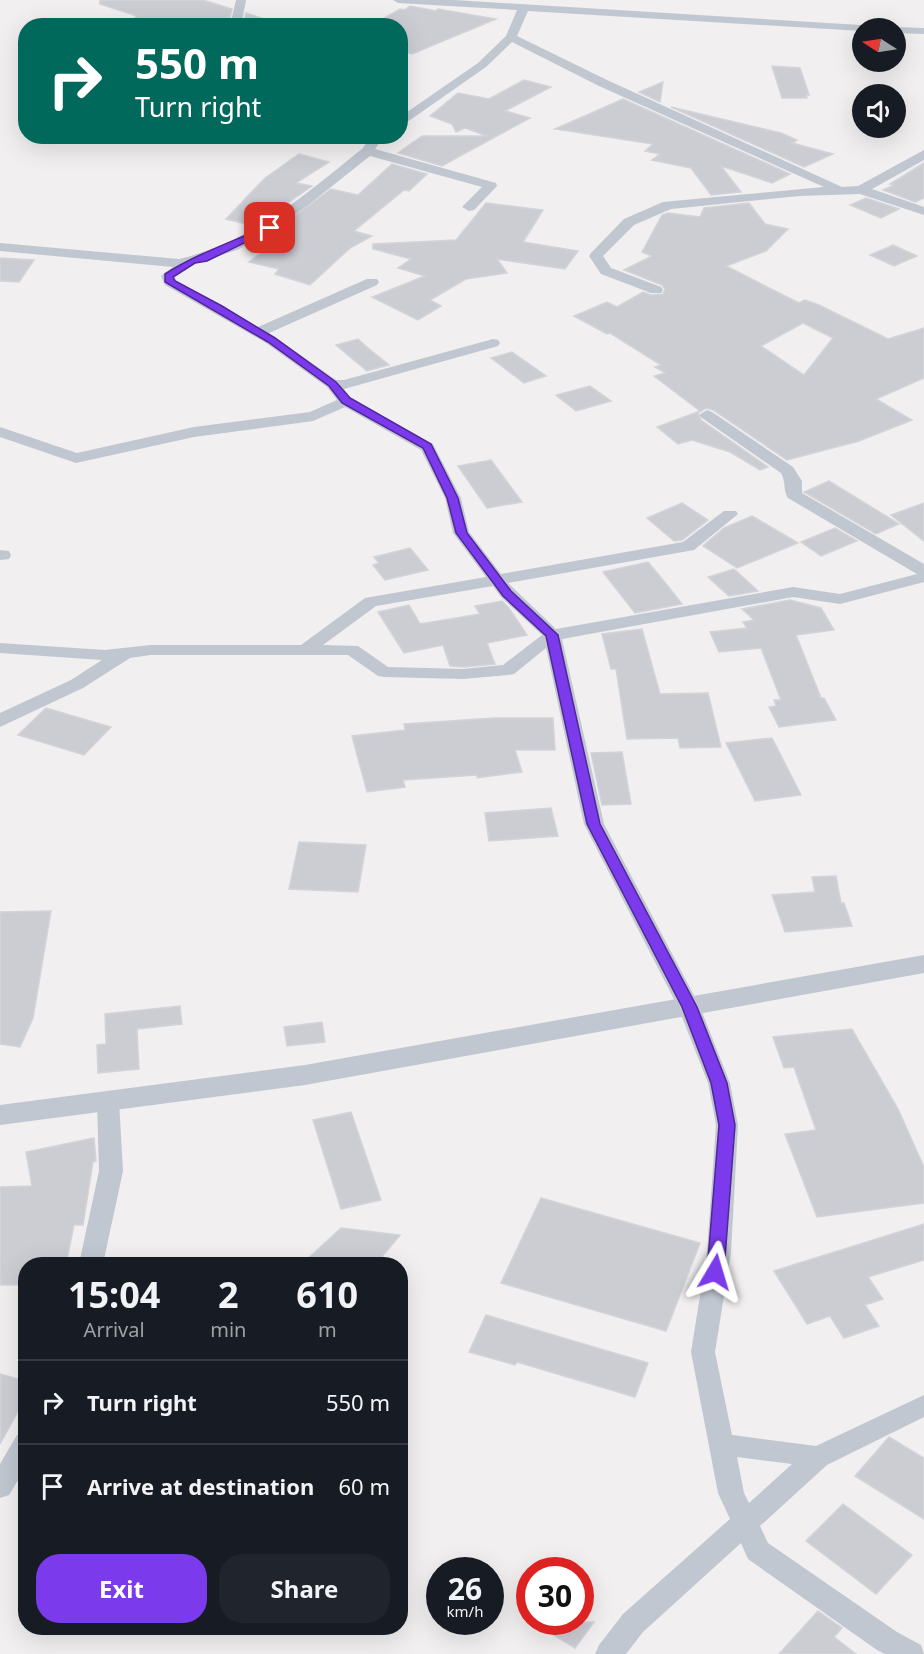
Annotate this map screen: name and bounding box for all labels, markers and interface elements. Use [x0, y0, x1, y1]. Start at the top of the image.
north arrow [852, 18, 906, 72]
map controls [852, 18, 906, 138]
text: 550 m [135, 34, 259, 91]
icon: right [36, 42, 114, 120]
button: sound [852, 84, 906, 138]
text: Turn right [135, 88, 261, 125]
pin [244, 202, 295, 253]
icon: arrive [253, 211, 286, 244]
position arrow [683, 1240, 747, 1304]
text: 15:04 [68, 1270, 160, 1319]
text: 2 [218, 1270, 239, 1319]
text: 610 [296, 1270, 358, 1319]
text: Arrival [84, 1316, 145, 1343]
text: min [210, 1316, 246, 1343]
text: m [318, 1316, 337, 1343]
icon: right [36, 1386, 69, 1419]
text: Turn right [87, 1387, 197, 1417]
text: 550 m [326, 1387, 390, 1417]
icon: arrive [36, 1470, 69, 1503]
text: Arrive at destination [87, 1471, 314, 1501]
text: 60 m [339, 1471, 390, 1501]
button: Exit [36, 1554, 207, 1623]
button: Share [219, 1554, 390, 1623]
speed limit sign: 30 [516, 1557, 594, 1635]
text: 26 [448, 1568, 482, 1609]
text: km/h [447, 1601, 483, 1621]

